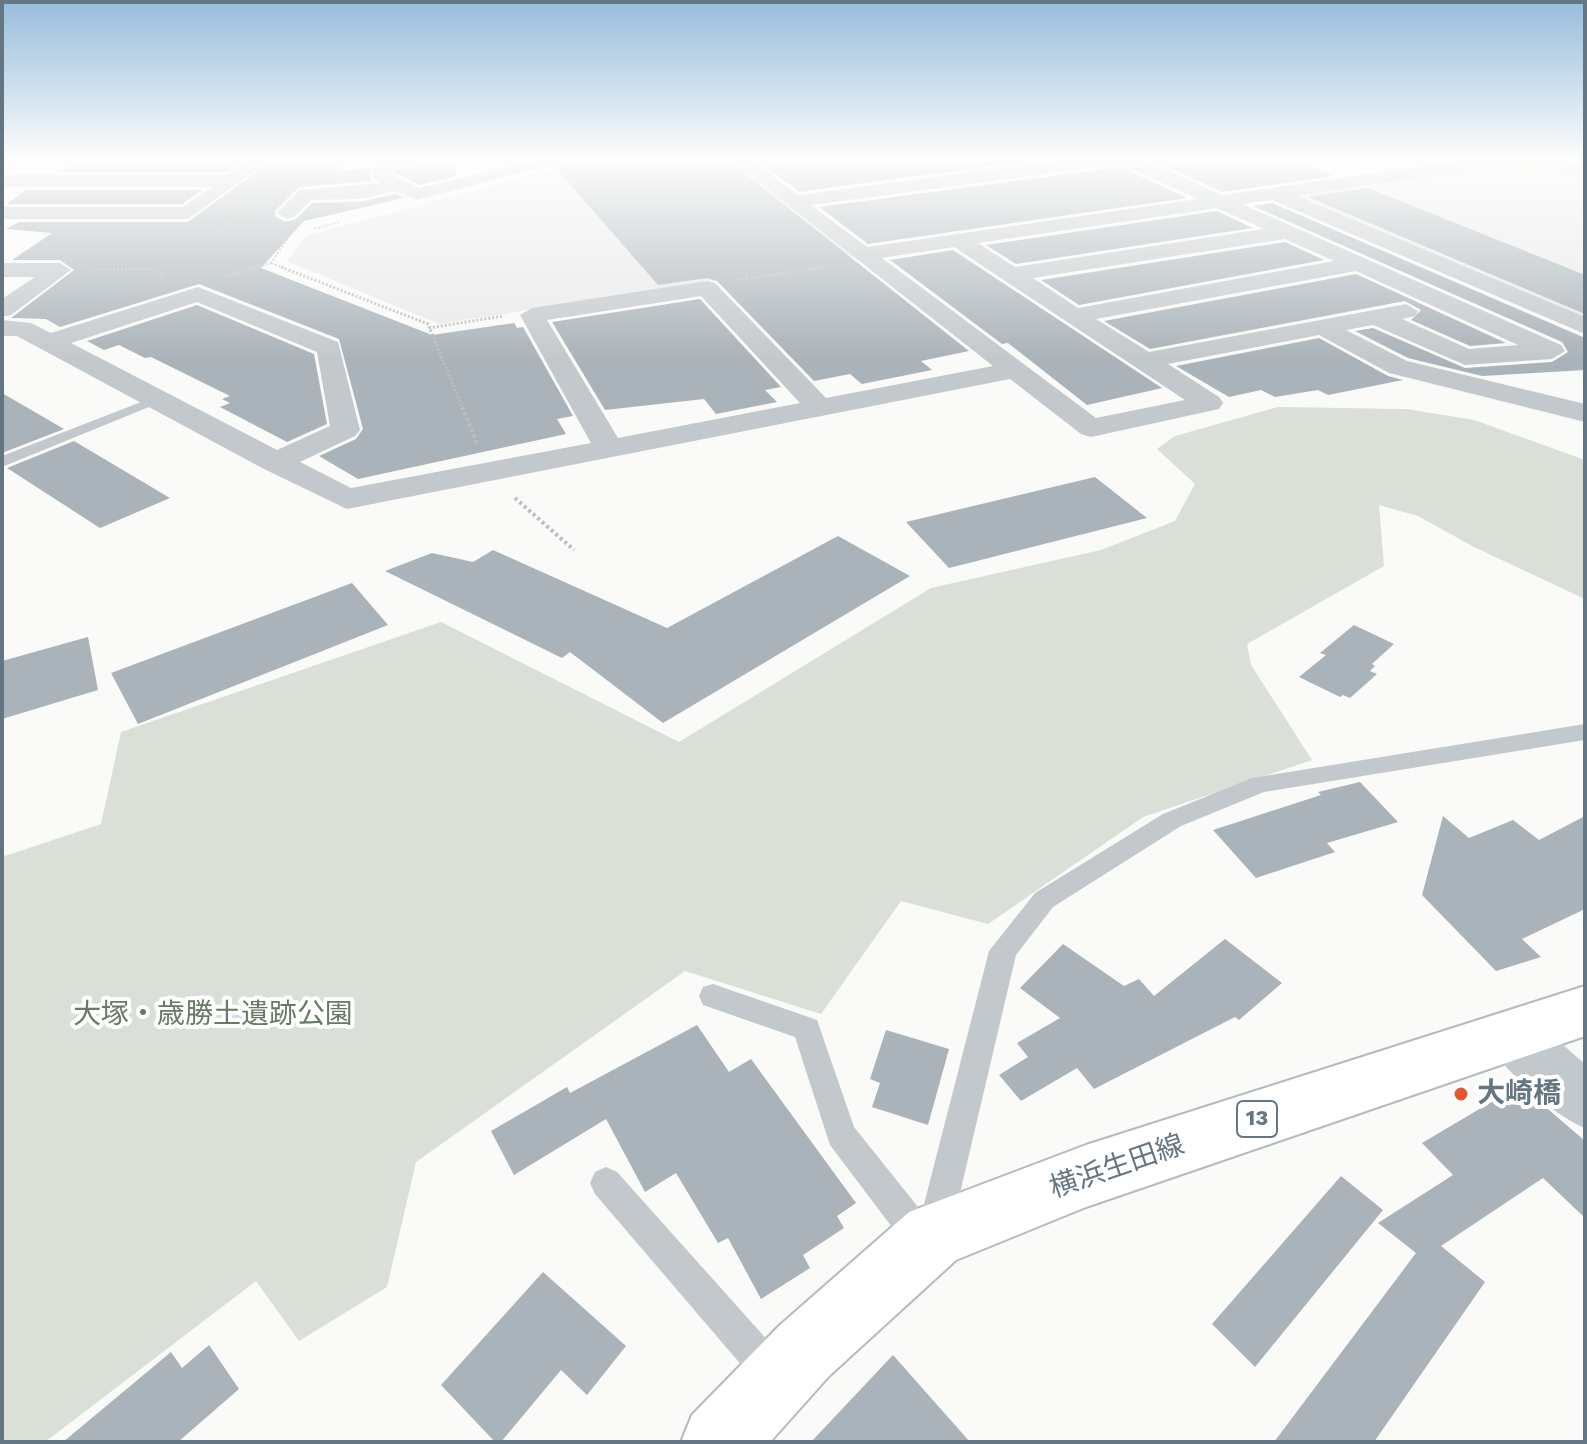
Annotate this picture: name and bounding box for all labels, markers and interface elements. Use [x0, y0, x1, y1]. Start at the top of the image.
park label: 大塚・歳勝土遺跡公園 [73, 998, 353, 1032]
place label: 大崎橋 [1477, 1077, 1561, 1111]
marker: 大崎橋 [1452, 1085, 1470, 1103]
road number: 13 [1237, 1101, 1277, 1137]
street label: 横浜生田線 [1045, 1128, 1189, 1206]

